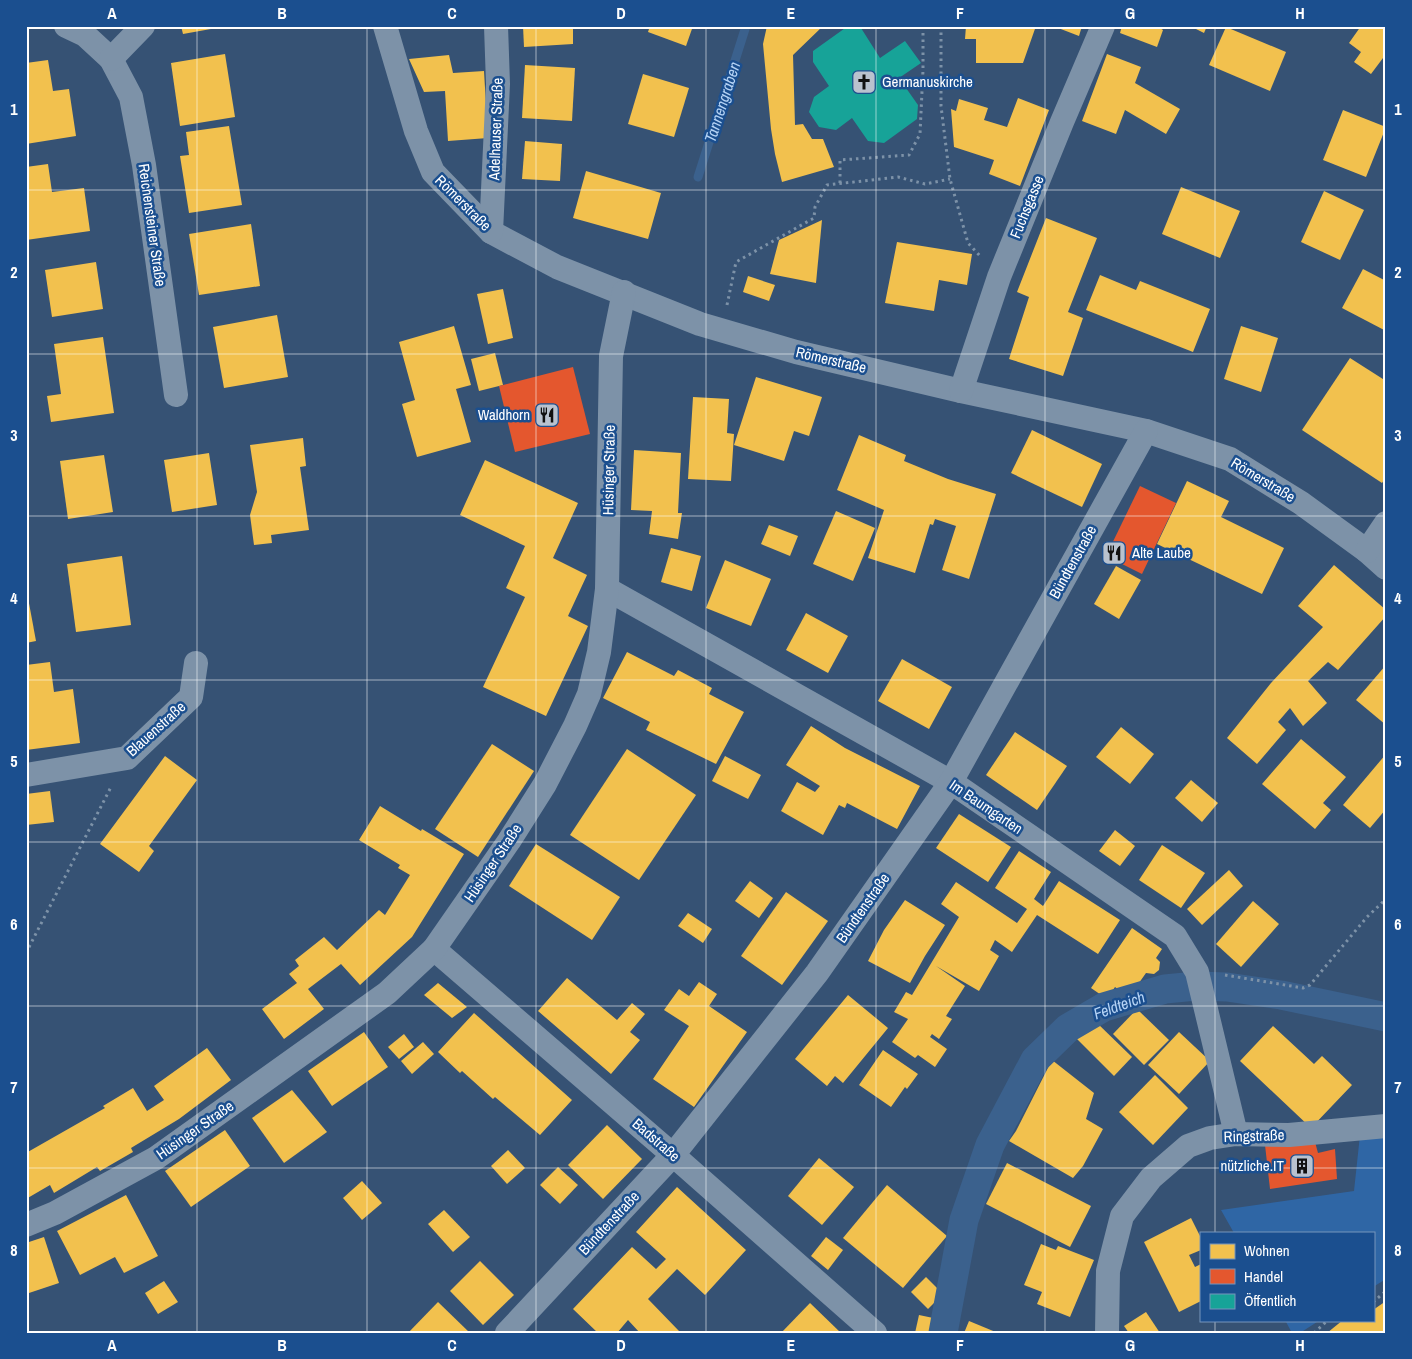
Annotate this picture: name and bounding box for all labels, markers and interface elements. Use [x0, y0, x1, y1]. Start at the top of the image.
text: A [107, 2, 117, 24]
text: B [277, 2, 287, 24]
text: C [447, 2, 457, 24]
text: D [616, 2, 626, 24]
text: E [787, 2, 796, 24]
text: F [956, 2, 964, 24]
text: G [1125, 2, 1135, 24]
text: H [1295, 2, 1305, 24]
water label: Tannengraben [699, 59, 745, 145]
church icon: Germanuskirche [851, 69, 877, 95]
place label: Germanuskirche [882, 71, 973, 92]
street label: Adelhauser Straße [483, 77, 508, 182]
text: 1 [10, 98, 18, 120]
text: 1 [1394, 98, 1402, 120]
street label: Reichensteiner Straße [133, 162, 172, 288]
street label: Römerstraße [431, 170, 496, 236]
street label: Fuchsgasse [1004, 172, 1049, 241]
text: 2 [10, 261, 18, 283]
text: 2 [1394, 261, 1402, 283]
street label: Römerstraße [794, 341, 869, 378]
restaurant icon: Waldhorn [534, 402, 560, 428]
place label: Waldhorn [478, 404, 530, 425]
text: 3 [10, 424, 18, 446]
text: 3 [1394, 424, 1402, 446]
street label: Hüsinger Straße [597, 425, 620, 515]
street label: Römerstraße [1227, 452, 1300, 507]
street label: Bündtenstraße [1044, 521, 1101, 602]
restaurant icon: Alte Laube [1101, 540, 1127, 566]
place label: Alte Laube [1131, 542, 1191, 563]
text: 4 [10, 587, 18, 609]
text: 4 [1394, 587, 1402, 609]
street label: Blauenstraße [121, 696, 190, 761]
text: 5 [10, 750, 18, 772]
text: 5 [1394, 750, 1402, 772]
street label: Im Baumgarten [946, 774, 1027, 839]
street label: Hüsinger Straße [459, 819, 527, 906]
street label: Bündtenstraße [831, 869, 894, 947]
text: 6 [10, 913, 18, 935]
text: 6 [1394, 913, 1402, 935]
water label: Feldteich [1090, 986, 1148, 1024]
text: 7 [10, 1076, 18, 1098]
text: 7 [1394, 1076, 1402, 1098]
street label: Hüsinger Straße [152, 1095, 238, 1164]
street label: Badstraße [628, 1113, 685, 1166]
street label: Ringstraße [1223, 1124, 1285, 1147]
building icon: nützliche.IT [1289, 1153, 1315, 1179]
place label: nützliche.IT [1220, 1155, 1284, 1176]
street label: Bündtenstraße [573, 1186, 644, 1259]
legend [1200, 1232, 1374, 1322]
text: 8 [10, 1239, 18, 1261]
text: 8 [1394, 1239, 1402, 1261]
text: Wohnen [1244, 1240, 1290, 1261]
text: Handel [1244, 1266, 1283, 1287]
text: Öffentlich [1244, 1290, 1296, 1311]
text: A [107, 1334, 117, 1356]
text: B [277, 1334, 287, 1356]
text: C [447, 1334, 457, 1356]
text: D [616, 1334, 626, 1356]
text: E [787, 1334, 796, 1356]
text: F [956, 1334, 964, 1356]
text: G [1125, 1334, 1135, 1356]
text: H [1295, 1334, 1305, 1356]

